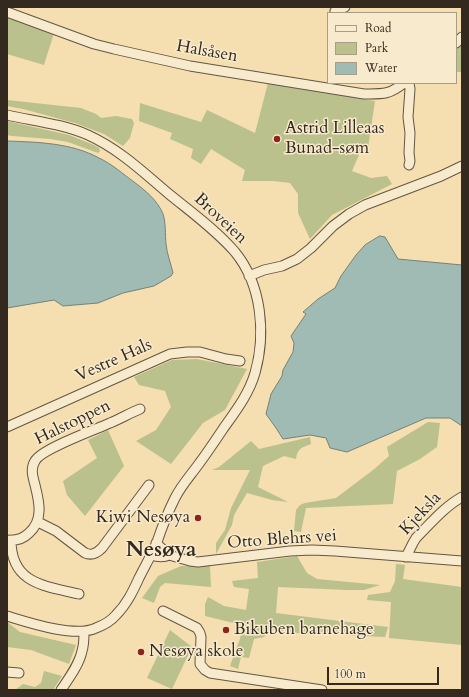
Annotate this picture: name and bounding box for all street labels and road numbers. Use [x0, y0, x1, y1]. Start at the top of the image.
street label: Halsåsen [175, 37, 239, 67]
street label: Broveien [189, 189, 251, 249]
street label: Vestre Hals [73, 335, 155, 387]
street label: Halstoppen [32, 396, 114, 450]
street label: Kjeksla [396, 488, 446, 540]
street label: Otto Blehrs vei [227, 526, 337, 554]

